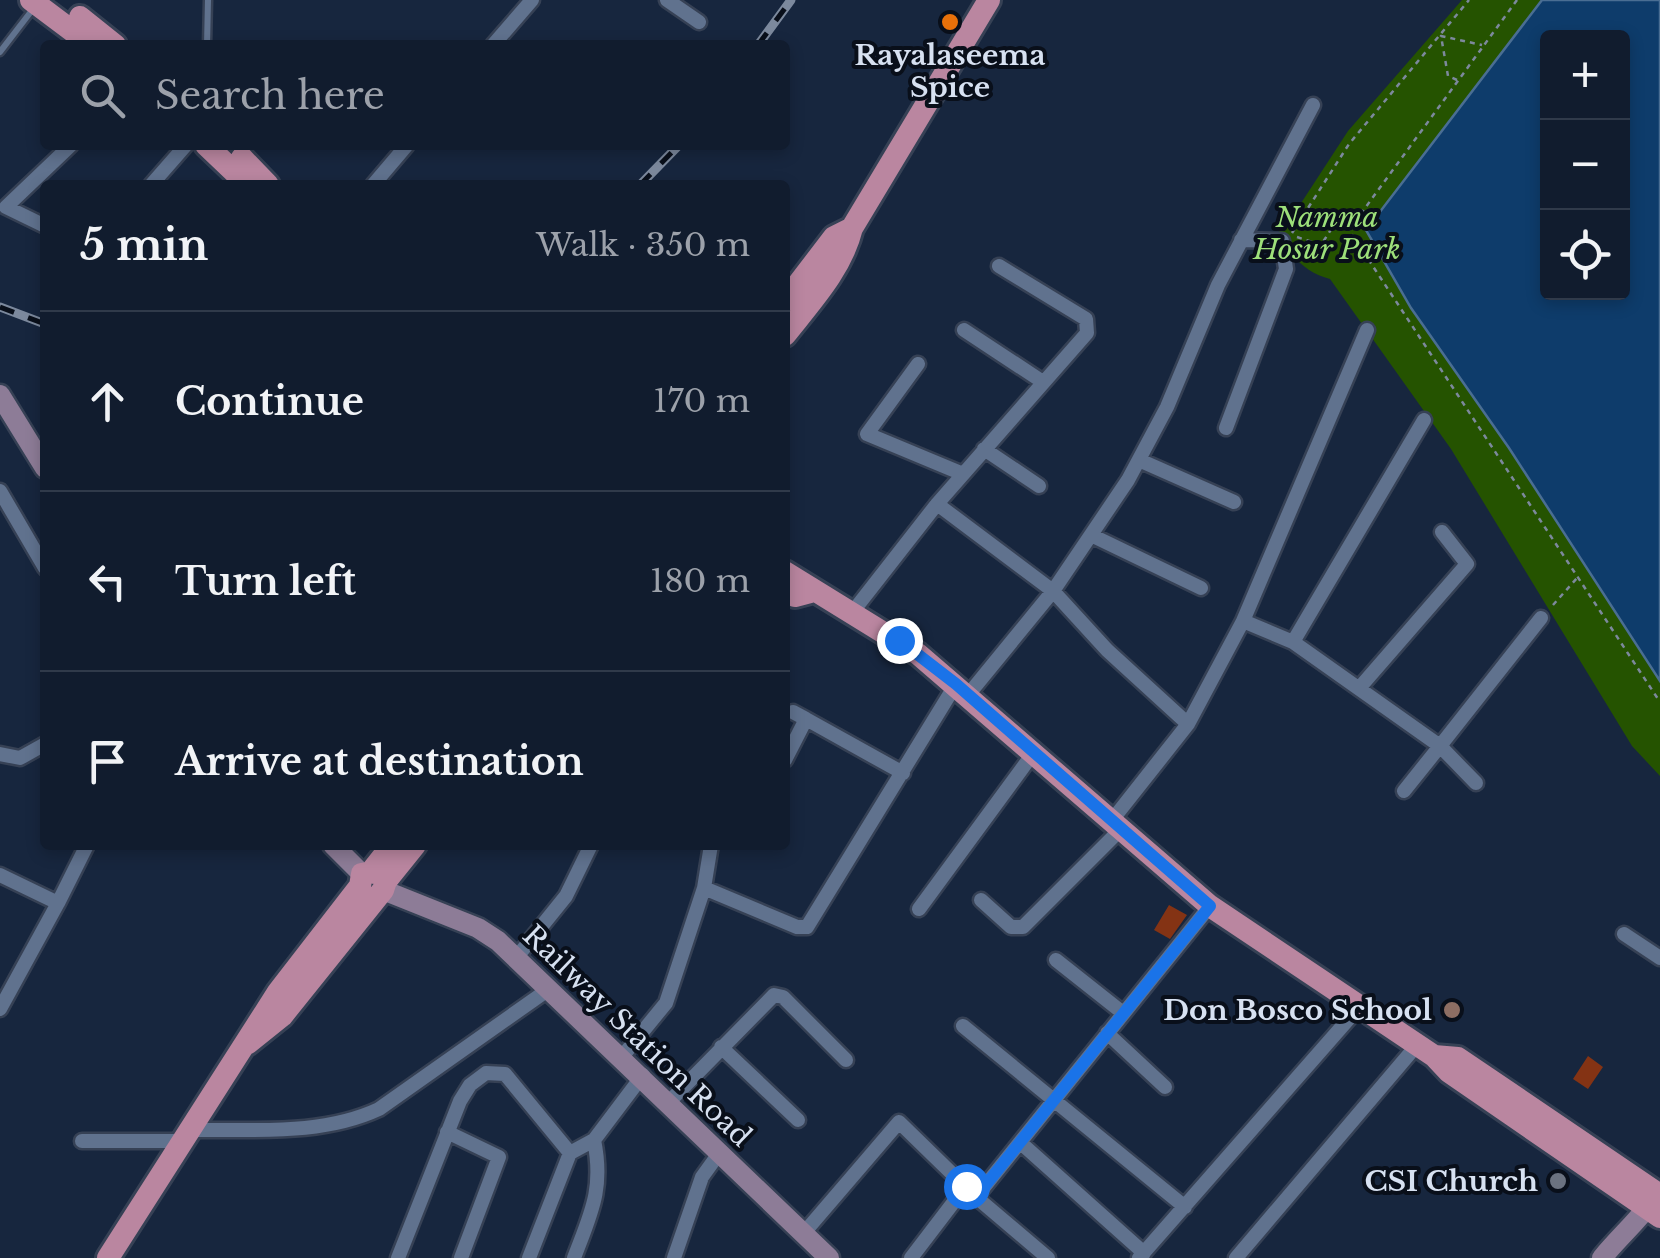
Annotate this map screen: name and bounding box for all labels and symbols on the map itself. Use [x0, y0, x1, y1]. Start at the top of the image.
marker: Rayalaseema Spice [939, 11, 961, 33]
place label: Rayalaseema Spice [855, 38, 1045, 105]
park label: Namma Hosur Park [1252, 200, 1401, 267]
route end [877, 618, 923, 664]
street label: Railway Station Road [516, 918, 759, 1154]
place label: Don Bosco School [1163, 993, 1432, 1028]
marker: Don Bosco School [1441, 999, 1463, 1021]
route start [944, 1164, 990, 1210]
place label: CSI Church [1364, 1164, 1538, 1199]
marker: CSI Church [1547, 1170, 1569, 1192]

